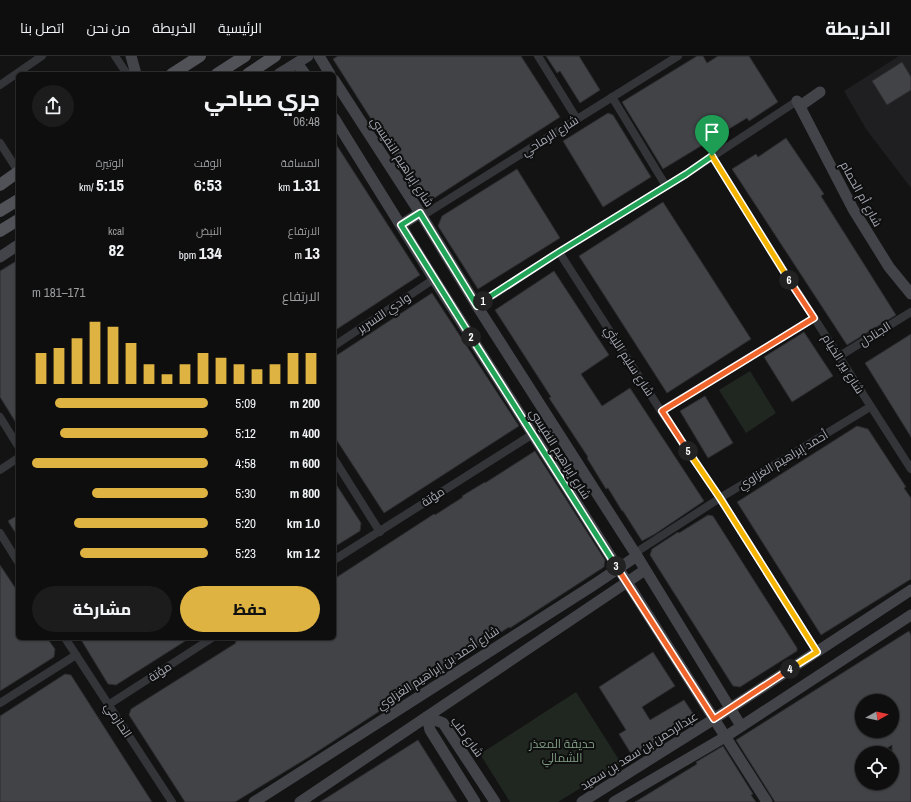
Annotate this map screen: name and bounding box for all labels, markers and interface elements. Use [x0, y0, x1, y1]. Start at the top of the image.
text: الخريطة [825, 15, 891, 41]
text: اتصل بنا [20, 19, 64, 37]
text: من نحن [86, 19, 130, 37]
text: الخريطة [152, 19, 196, 37]
text: الرئيسية [218, 19, 262, 37]
text: جري صباحي [204, 83, 320, 113]
button: share [32, 85, 74, 127]
street label: شارع الرماحي [518, 112, 583, 162]
text: 06:48 [293, 113, 320, 130]
street label: شارع إبراهيم النفيسي [365, 114, 437, 211]
pin [695, 115, 729, 156]
icon: arrive [701, 121, 723, 143]
text: الوتيرة [96, 156, 124, 170]
text: الوقت [194, 156, 222, 170]
text: المسافة [281, 156, 320, 170]
street label: شارع أم الحمام [836, 158, 886, 230]
text: 5:15 [96, 173, 124, 196]
text: 6:53 [194, 173, 222, 196]
text: 1.31 [293, 173, 320, 196]
text: /km [79, 180, 96, 194]
text: km [278, 180, 293, 194]
text: kcal [108, 224, 124, 238]
text: النبض [196, 224, 222, 238]
text: الارتفاع [288, 224, 320, 238]
text: 82 [108, 238, 124, 261]
text: 134 [199, 241, 222, 264]
text: 13 [304, 241, 320, 264]
text: bpm [179, 248, 199, 262]
text: m [294, 248, 304, 262]
pin: 6 [779, 270, 799, 290]
text: 6 [786, 273, 792, 287]
text: 171–181 m [32, 284, 85, 301]
text: الارتفاع [282, 288, 320, 305]
street label: وادي التسرير [354, 289, 415, 339]
pin: 1 [473, 291, 493, 311]
text: 1 [480, 294, 486, 308]
street label: الجنادل [856, 318, 894, 350]
street label: شارع سليم الليثي [599, 323, 658, 400]
pin: 2 [461, 327, 481, 347]
text: 2 [468, 330, 474, 344]
street label: شارع بير الخيام [818, 331, 868, 397]
text: 5:09 [235, 395, 256, 412]
text: 200 m [290, 395, 320, 412]
street label: شارع إبراهيم النفيسي [524, 406, 594, 503]
text: 5:12 [235, 425, 256, 442]
text: 400 m [290, 425, 320, 442]
street label: أحمد إبراهيم الغزاوي [735, 427, 832, 495]
pin: 5 [678, 441, 698, 461]
text: 5 [685, 444, 691, 458]
text: 4:58 [235, 455, 256, 472]
text: 600 m [290, 455, 320, 472]
street label: مؤتة [418, 484, 448, 510]
text: 5:30 [235, 485, 256, 502]
text: 800 m [290, 485, 320, 502]
text: 5:20 [235, 515, 256, 532]
text: 1.0 km [287, 515, 320, 532]
text: 5:23 [235, 545, 256, 562]
text: 1.2 km [287, 545, 320, 562]
pin: 3 [606, 556, 626, 576]
text: 3 [613, 559, 619, 573]
button: مشاركة [32, 586, 172, 632]
button: حفظ [180, 586, 320, 632]
street label: شارع أحمد بن إبراهيم الغزاوي [374, 622, 503, 715]
street label: مؤتة [145, 659, 175, 685]
pin: 4 [780, 659, 800, 679]
text: 4 [787, 662, 793, 676]
north arrow [855, 694, 899, 738]
map controls [855, 694, 899, 790]
street label: الحازمي [99, 699, 135, 742]
street label: عبدالرحمن بن سعد بن سعيد [577, 708, 701, 794]
street label: شارع حلب [447, 714, 487, 760]
park label: حديقة المعذر الشمالي [528, 736, 595, 768]
button: locate [855, 746, 899, 790]

